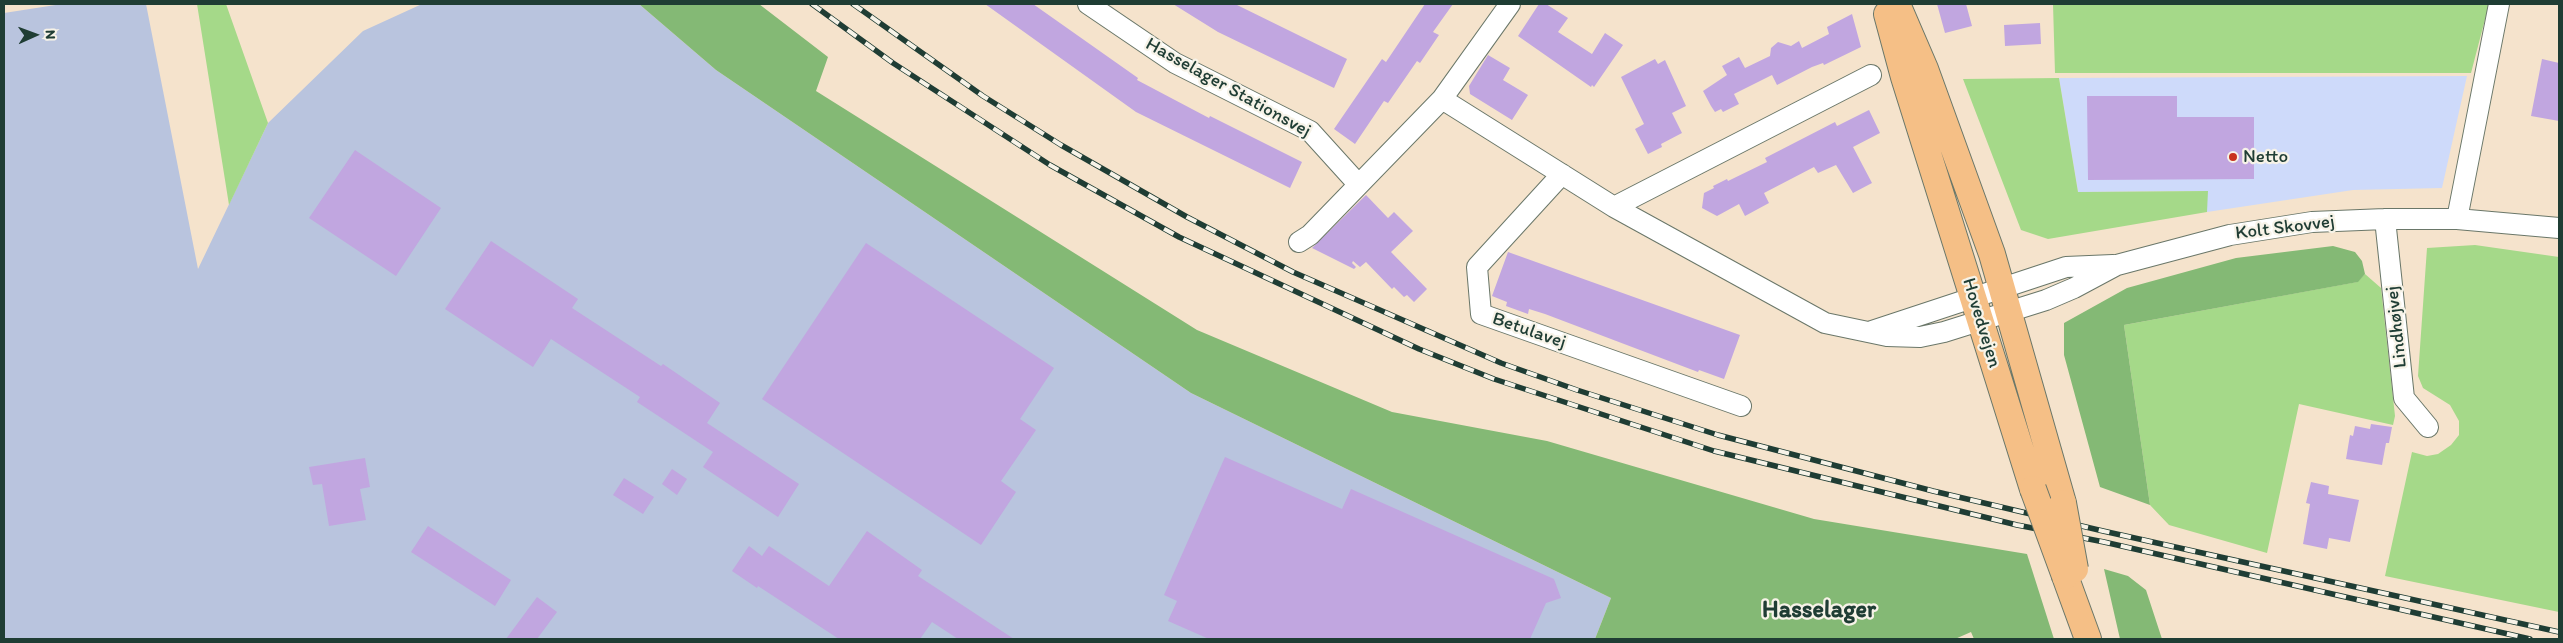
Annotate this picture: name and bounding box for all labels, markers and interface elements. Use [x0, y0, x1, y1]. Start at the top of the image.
north arrow [10, 10, 60, 60]
text: N [42, 29, 59, 39]
street label: Hasselager Stationsvej [1141, 33, 1315, 143]
place label: Netto [2243, 146, 2288, 168]
marker: Netto [2227, 151, 2239, 163]
street label: Kolt Skovvej [2234, 211, 2336, 245]
street label: Hovedvejen [1957, 275, 2005, 371]
street label: Lindhøjvej [2381, 285, 2413, 369]
street label: Betulavej [1489, 308, 1569, 354]
district label: Hasselager [1762, 597, 1876, 625]

